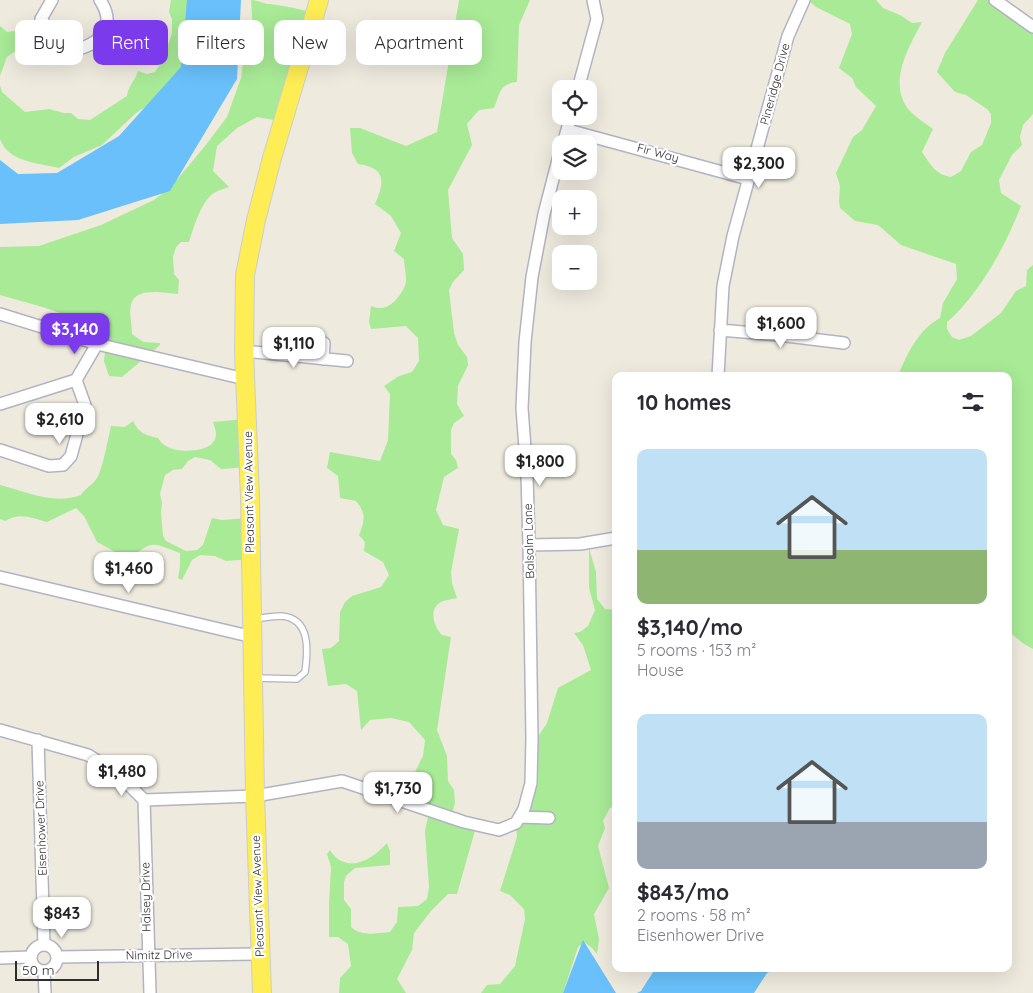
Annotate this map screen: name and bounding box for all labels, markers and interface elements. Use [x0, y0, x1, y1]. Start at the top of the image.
chip: Buy [15, 20, 83, 65]
chip: Rent [93, 20, 168, 65]
chip: Filters [178, 20, 264, 65]
chip: New [274, 20, 346, 65]
chip: Apartment [356, 20, 482, 65]
street label: Pineridge Drive [756, 41, 793, 126]
map controls [552, 80, 597, 290]
button: locate [552, 80, 597, 125]
button: layers [552, 135, 597, 180]
street label: Fir Way [635, 140, 681, 165]
pin: $2,300 [718, 146, 800, 189]
text: $2,300 [733, 153, 785, 173]
button: + [552, 190, 597, 235]
button: − [552, 245, 597, 290]
pin: $1,600 [740, 306, 822, 349]
pin: $3,140 [34, 312, 116, 355]
text: $1,600 [757, 313, 805, 333]
text: $3,140 [52, 319, 98, 339]
pin: $1,110 [253, 326, 335, 369]
text: $1,110 [273, 333, 315, 353]
icon: filters [959, 388, 987, 416]
text: 10 homes [637, 389, 731, 415]
pin: $2,610 [19, 402, 101, 445]
text: $2,610 [36, 409, 84, 429]
street label: Pleasant View Avenue [240, 431, 257, 553]
pin: $1,800 [499, 444, 581, 487]
text: $1,800 [516, 451, 564, 471]
icon: home [767, 482, 857, 572]
street label: Balsalm Lane [520, 503, 537, 579]
pin: $1,460 [88, 552, 170, 594]
text: $1,460 [105, 558, 153, 578]
text: $3,140/mo [637, 614, 743, 640]
text: 5 rooms · 153 m² [637, 640, 756, 660]
text: House [637, 660, 684, 680]
icon: home [767, 747, 857, 837]
pin: $1,480 [81, 754, 163, 797]
text: $1,480 [98, 761, 146, 781]
pin: $1,730 [357, 772, 439, 814]
text: $1,730 [374, 778, 422, 798]
street label: Eisenhower Drive [31, 780, 50, 876]
street label: Pleasant View Avenue [248, 835, 267, 957]
street label: Halsey Drive [137, 862, 154, 932]
text: $843/mo [637, 879, 729, 905]
pin: $843 [32, 896, 92, 939]
text: $843 [44, 903, 80, 923]
text: 2 rooms · 58 m² [637, 905, 751, 925]
text: Eisenhower Drive [637, 925, 764, 945]
street label: Nimitz Drive [125, 946, 193, 963]
scale bar [15, 958, 99, 981]
text: 50 m [22, 961, 55, 979]

